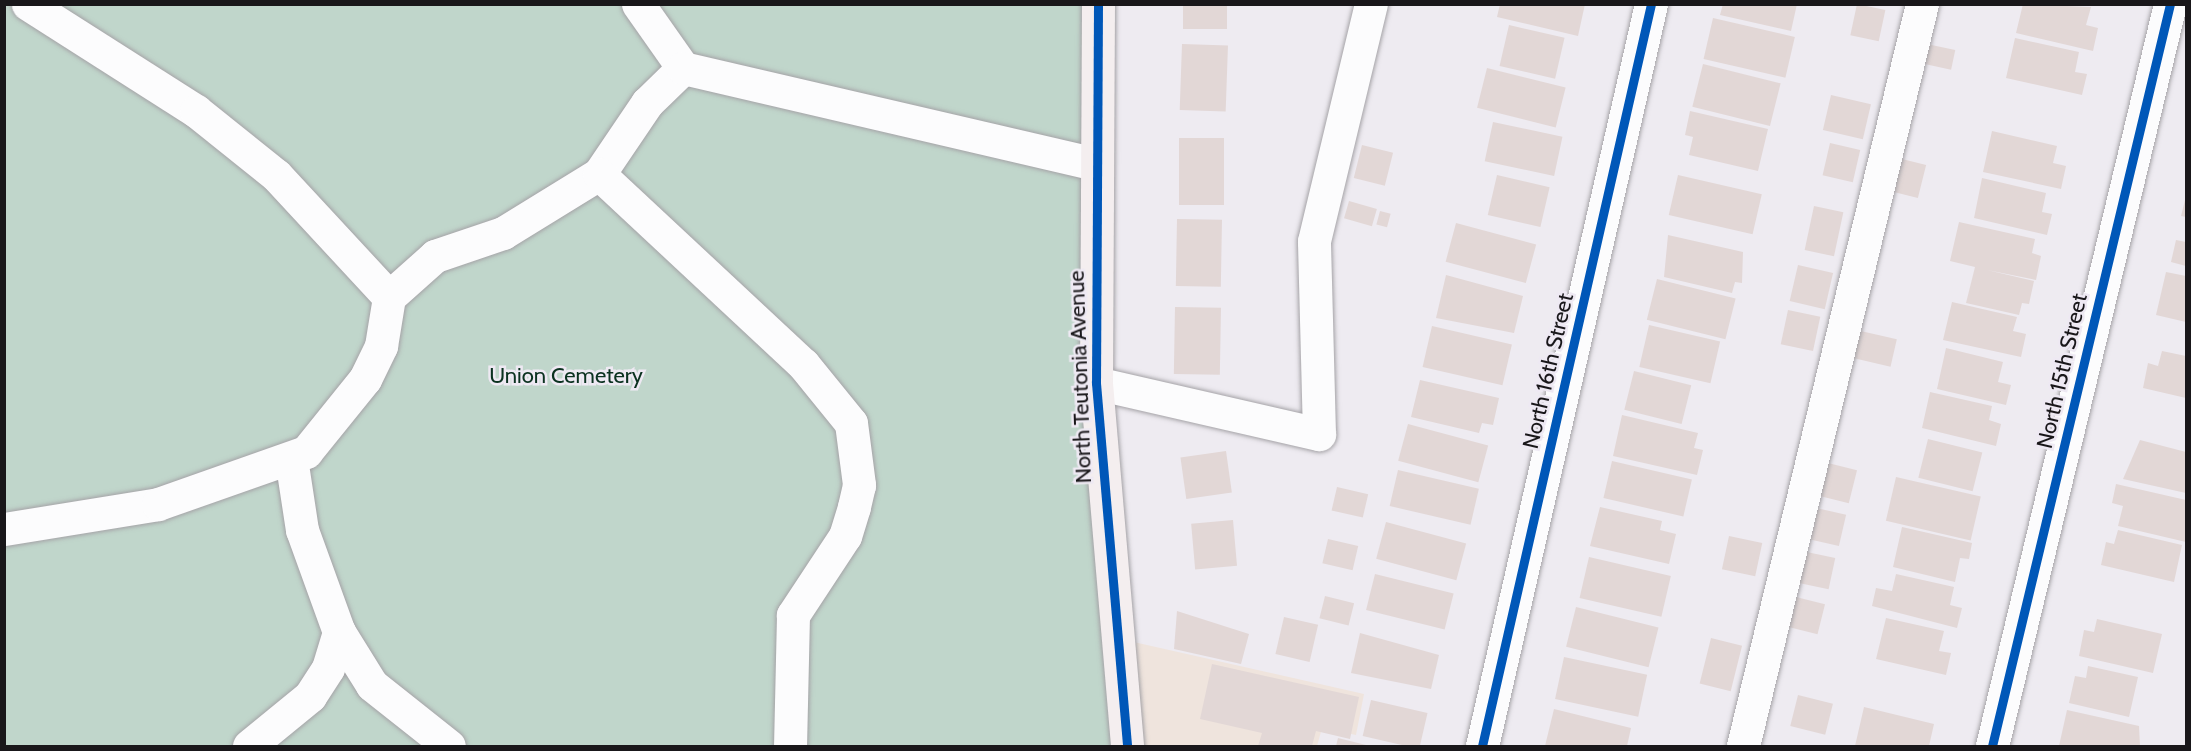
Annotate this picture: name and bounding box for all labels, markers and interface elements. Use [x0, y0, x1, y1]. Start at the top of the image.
street label: North Teutonia Avenue [1063, 270, 1097, 484]
street label: North 16th Street [1517, 291, 1579, 451]
street label: North 15th Street [2031, 291, 2093, 451]
park label: Union Cemetery [489, 363, 643, 389]

